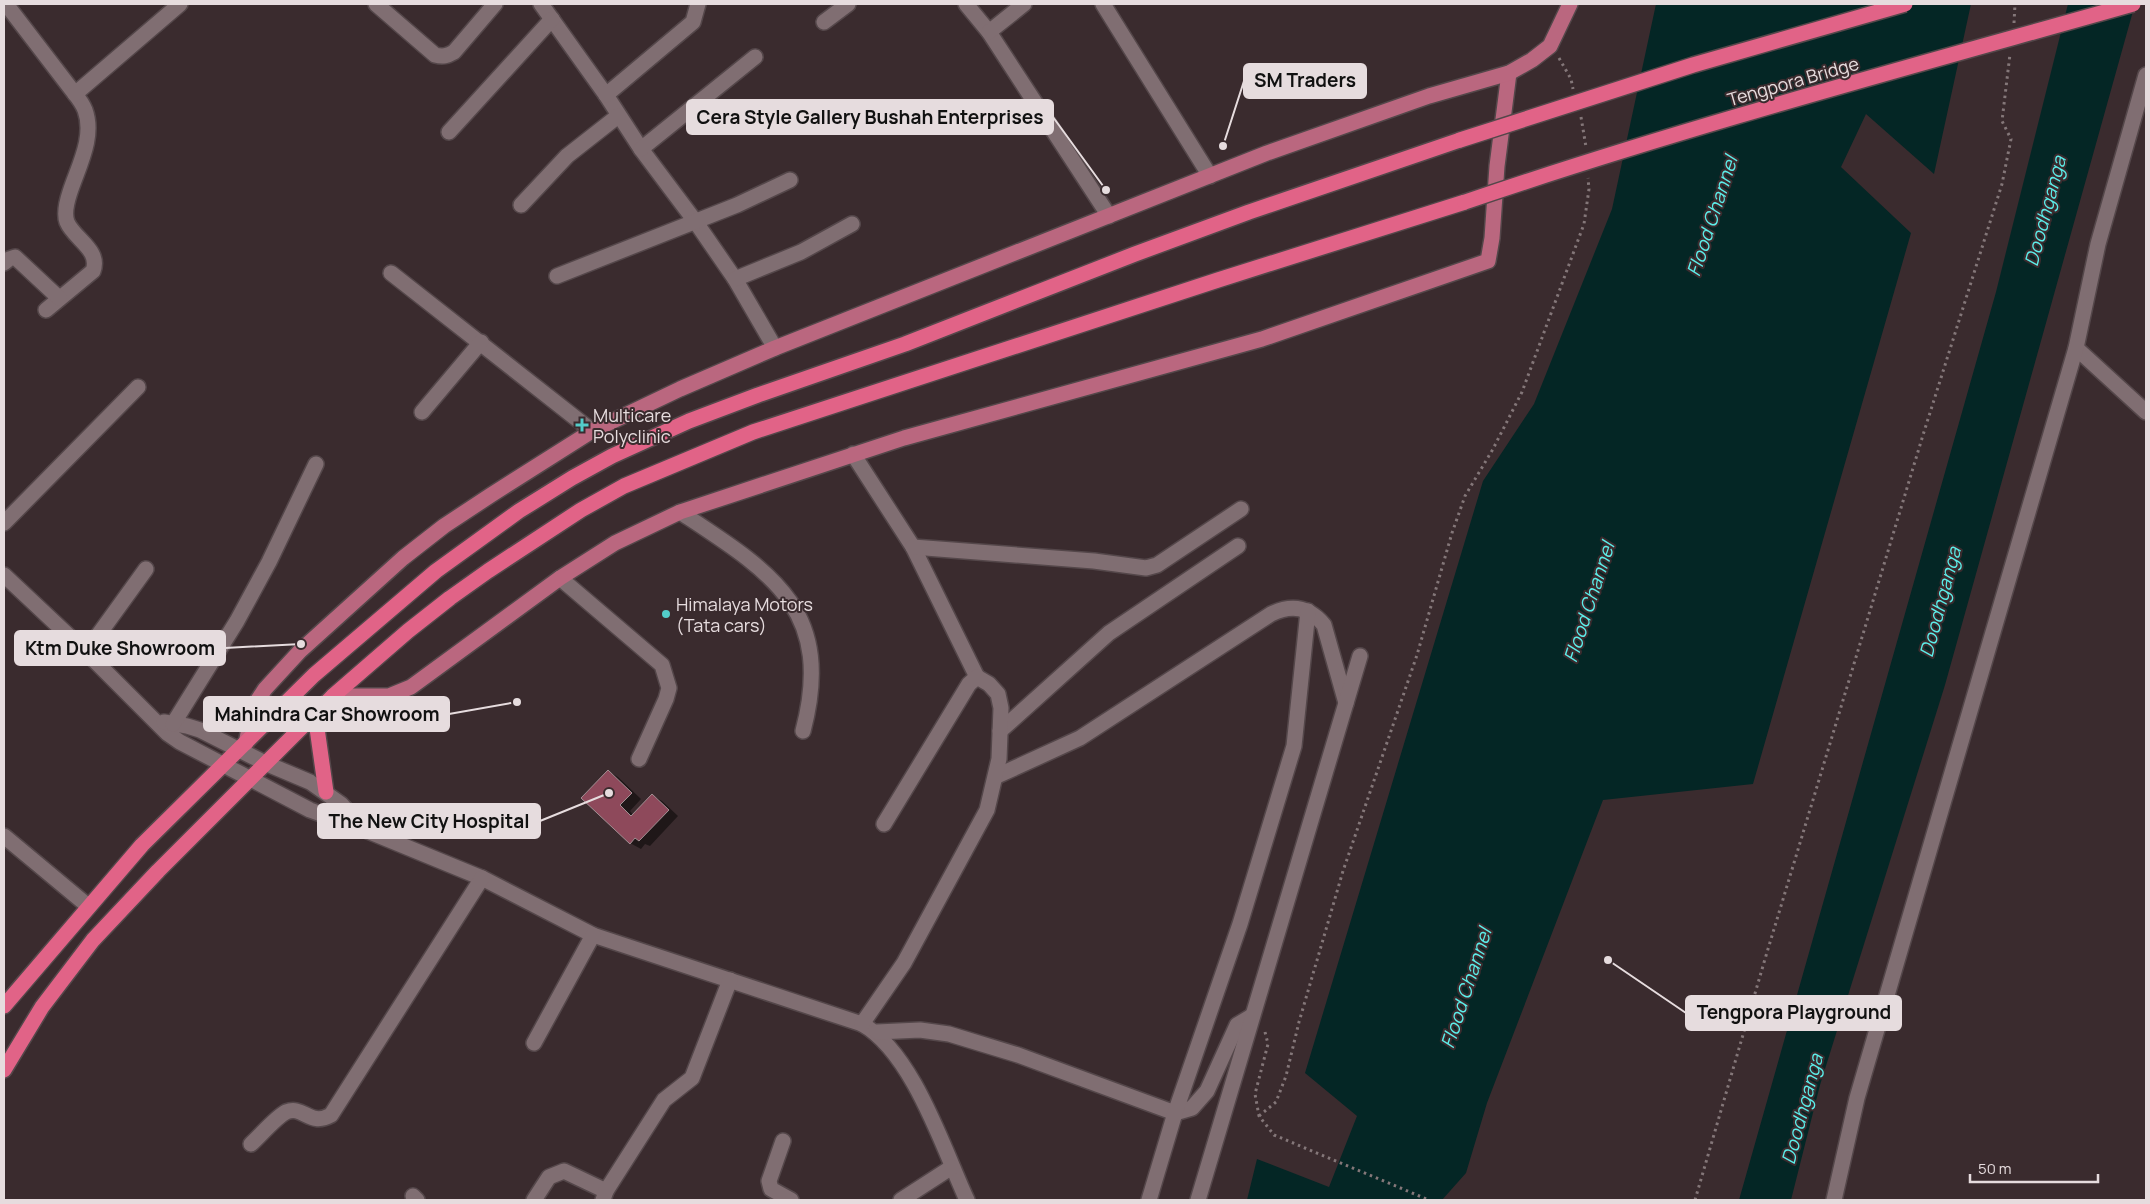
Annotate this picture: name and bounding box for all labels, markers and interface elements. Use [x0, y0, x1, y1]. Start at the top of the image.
street label: Tengpora Bridge [1725, 51, 1861, 111]
callout: SM Traders [1244, 64, 1366, 98]
text: SM Traders [1254, 67, 1356, 93]
callout: Cera Style Gallery Bushah Enterprises [687, 100, 1053, 134]
text: Cera Style Gallery Bushah Enterprises [697, 104, 1043, 130]
water label: Flood Channel [1680, 150, 1744, 279]
water label: Doodhganga [2018, 152, 2073, 269]
place label: Multicare Polyclinic [593, 403, 671, 448]
marker: Multicare Polyclinic [575, 418, 589, 432]
water label: Flood Channel [1557, 536, 1621, 665]
water label: Doodhganga [1913, 543, 1968, 660]
place label: Himalaya Motors (Tata cars) [676, 592, 813, 637]
marker: Himalaya Motors (Tata cars) [660, 608, 672, 620]
callout: Ktm Duke Showroom [15, 631, 225, 665]
text: Ktm Duke Showroom [25, 635, 215, 661]
callout: Mahindra Car Showroom [204, 697, 449, 731]
text: Mahindra Car Showroom [214, 701, 440, 727]
callout: The New City Hospital [318, 804, 540, 838]
text: The New City Hospital [328, 808, 530, 834]
water label: Flood Channel [1434, 922, 1498, 1051]
callout: Tengpora Playground [1686, 996, 1901, 1030]
text: Tengpora Playground [1697, 999, 1891, 1025]
water label: Doodhganga [1775, 1050, 1830, 1167]
scale bar [1970, 1152, 2098, 1184]
text: 50 m [1978, 1158, 2012, 1179]

